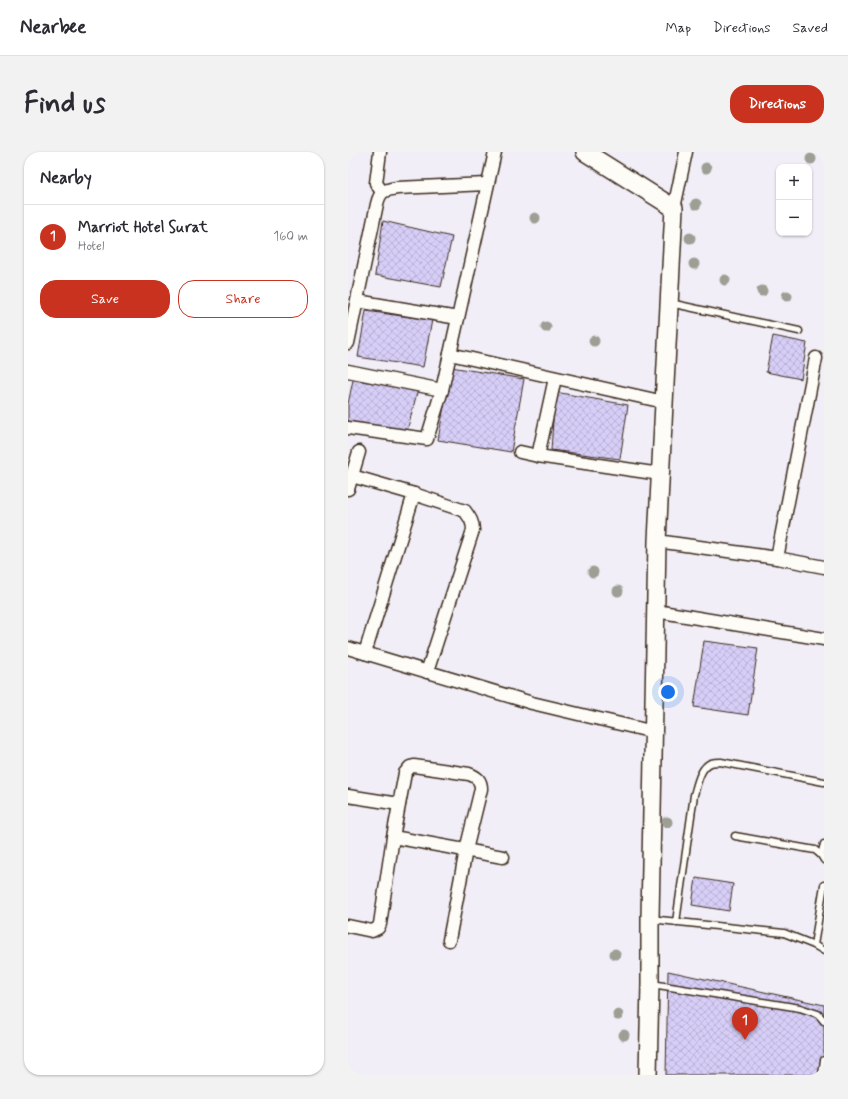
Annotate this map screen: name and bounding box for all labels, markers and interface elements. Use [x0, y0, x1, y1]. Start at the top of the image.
text: Nearbee [20, 15, 86, 40]
text: Map [665, 19, 691, 37]
text: Directions [713, 19, 771, 37]
text: Saved [793, 19, 828, 37]
button: Directions [730, 85, 824, 123]
text: Find us [24, 86, 105, 123]
map controls [776, 164, 812, 236]
button: + [776, 164, 812, 200]
text: Nearby [40, 167, 92, 189]
button: − [776, 200, 812, 236]
text: Marriot Hotel Surat [78, 218, 208, 238]
text: 1 [50, 228, 56, 245]
text: 160 m [273, 228, 308, 245]
text: Hotel [78, 238, 104, 255]
button: Save [40, 280, 170, 318]
button: Share [178, 280, 308, 318]
your location [658, 682, 678, 702]
pin: 1 [732, 1007, 758, 1040]

